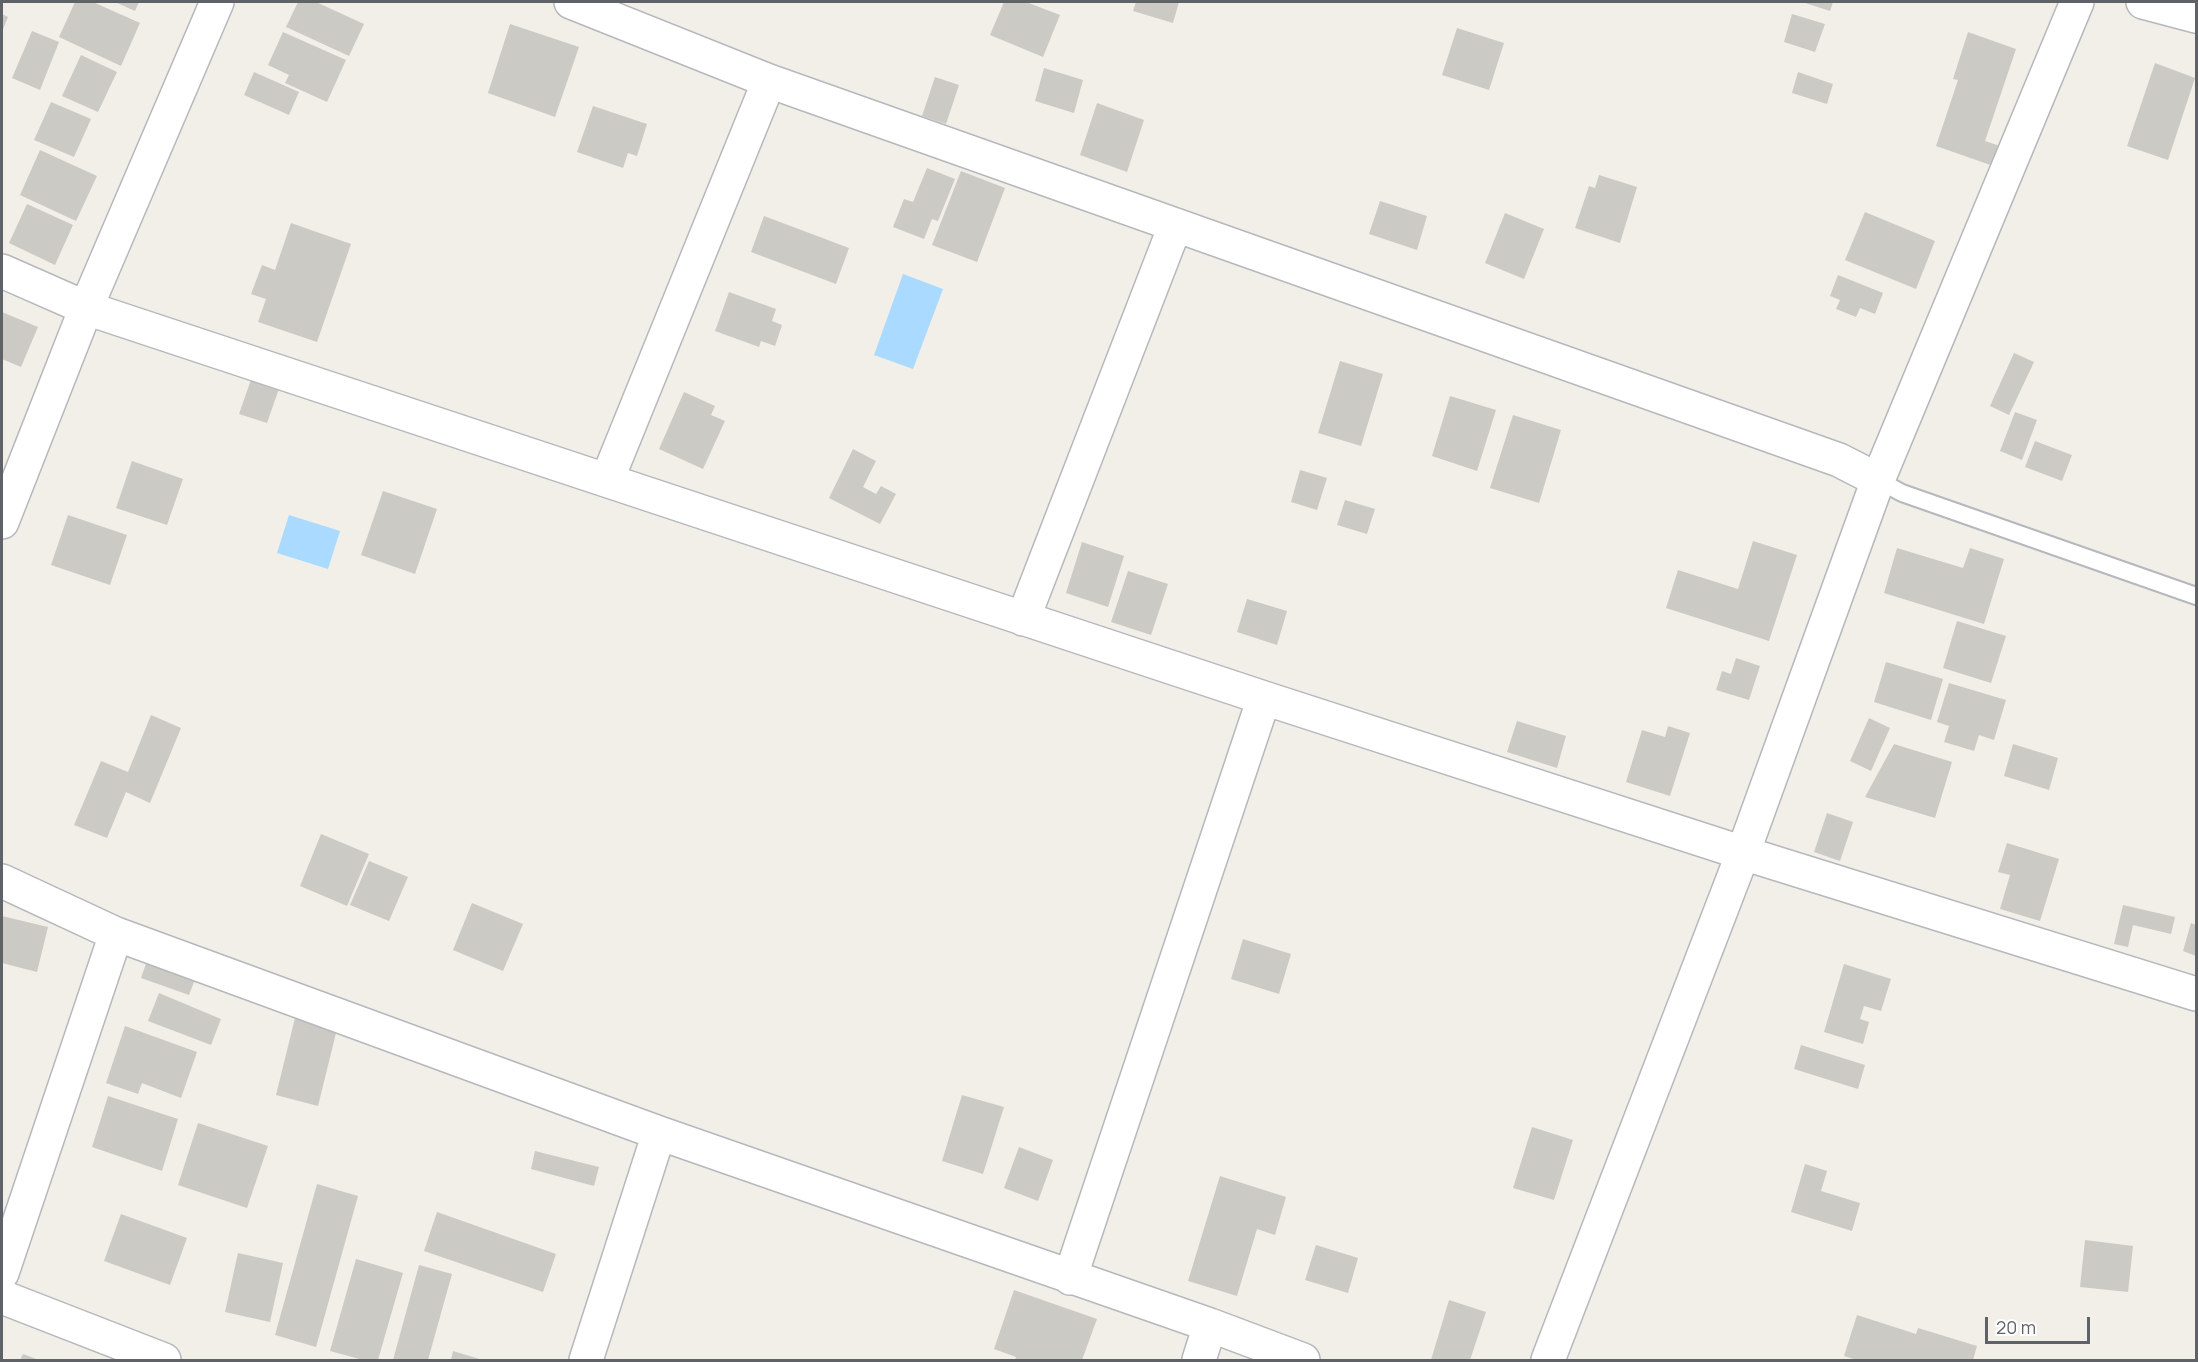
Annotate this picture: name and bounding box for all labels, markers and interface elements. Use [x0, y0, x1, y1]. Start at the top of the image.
scale bar [1988, 1305, 2093, 1343]
text: 20 m [1996, 1315, 2036, 1339]

